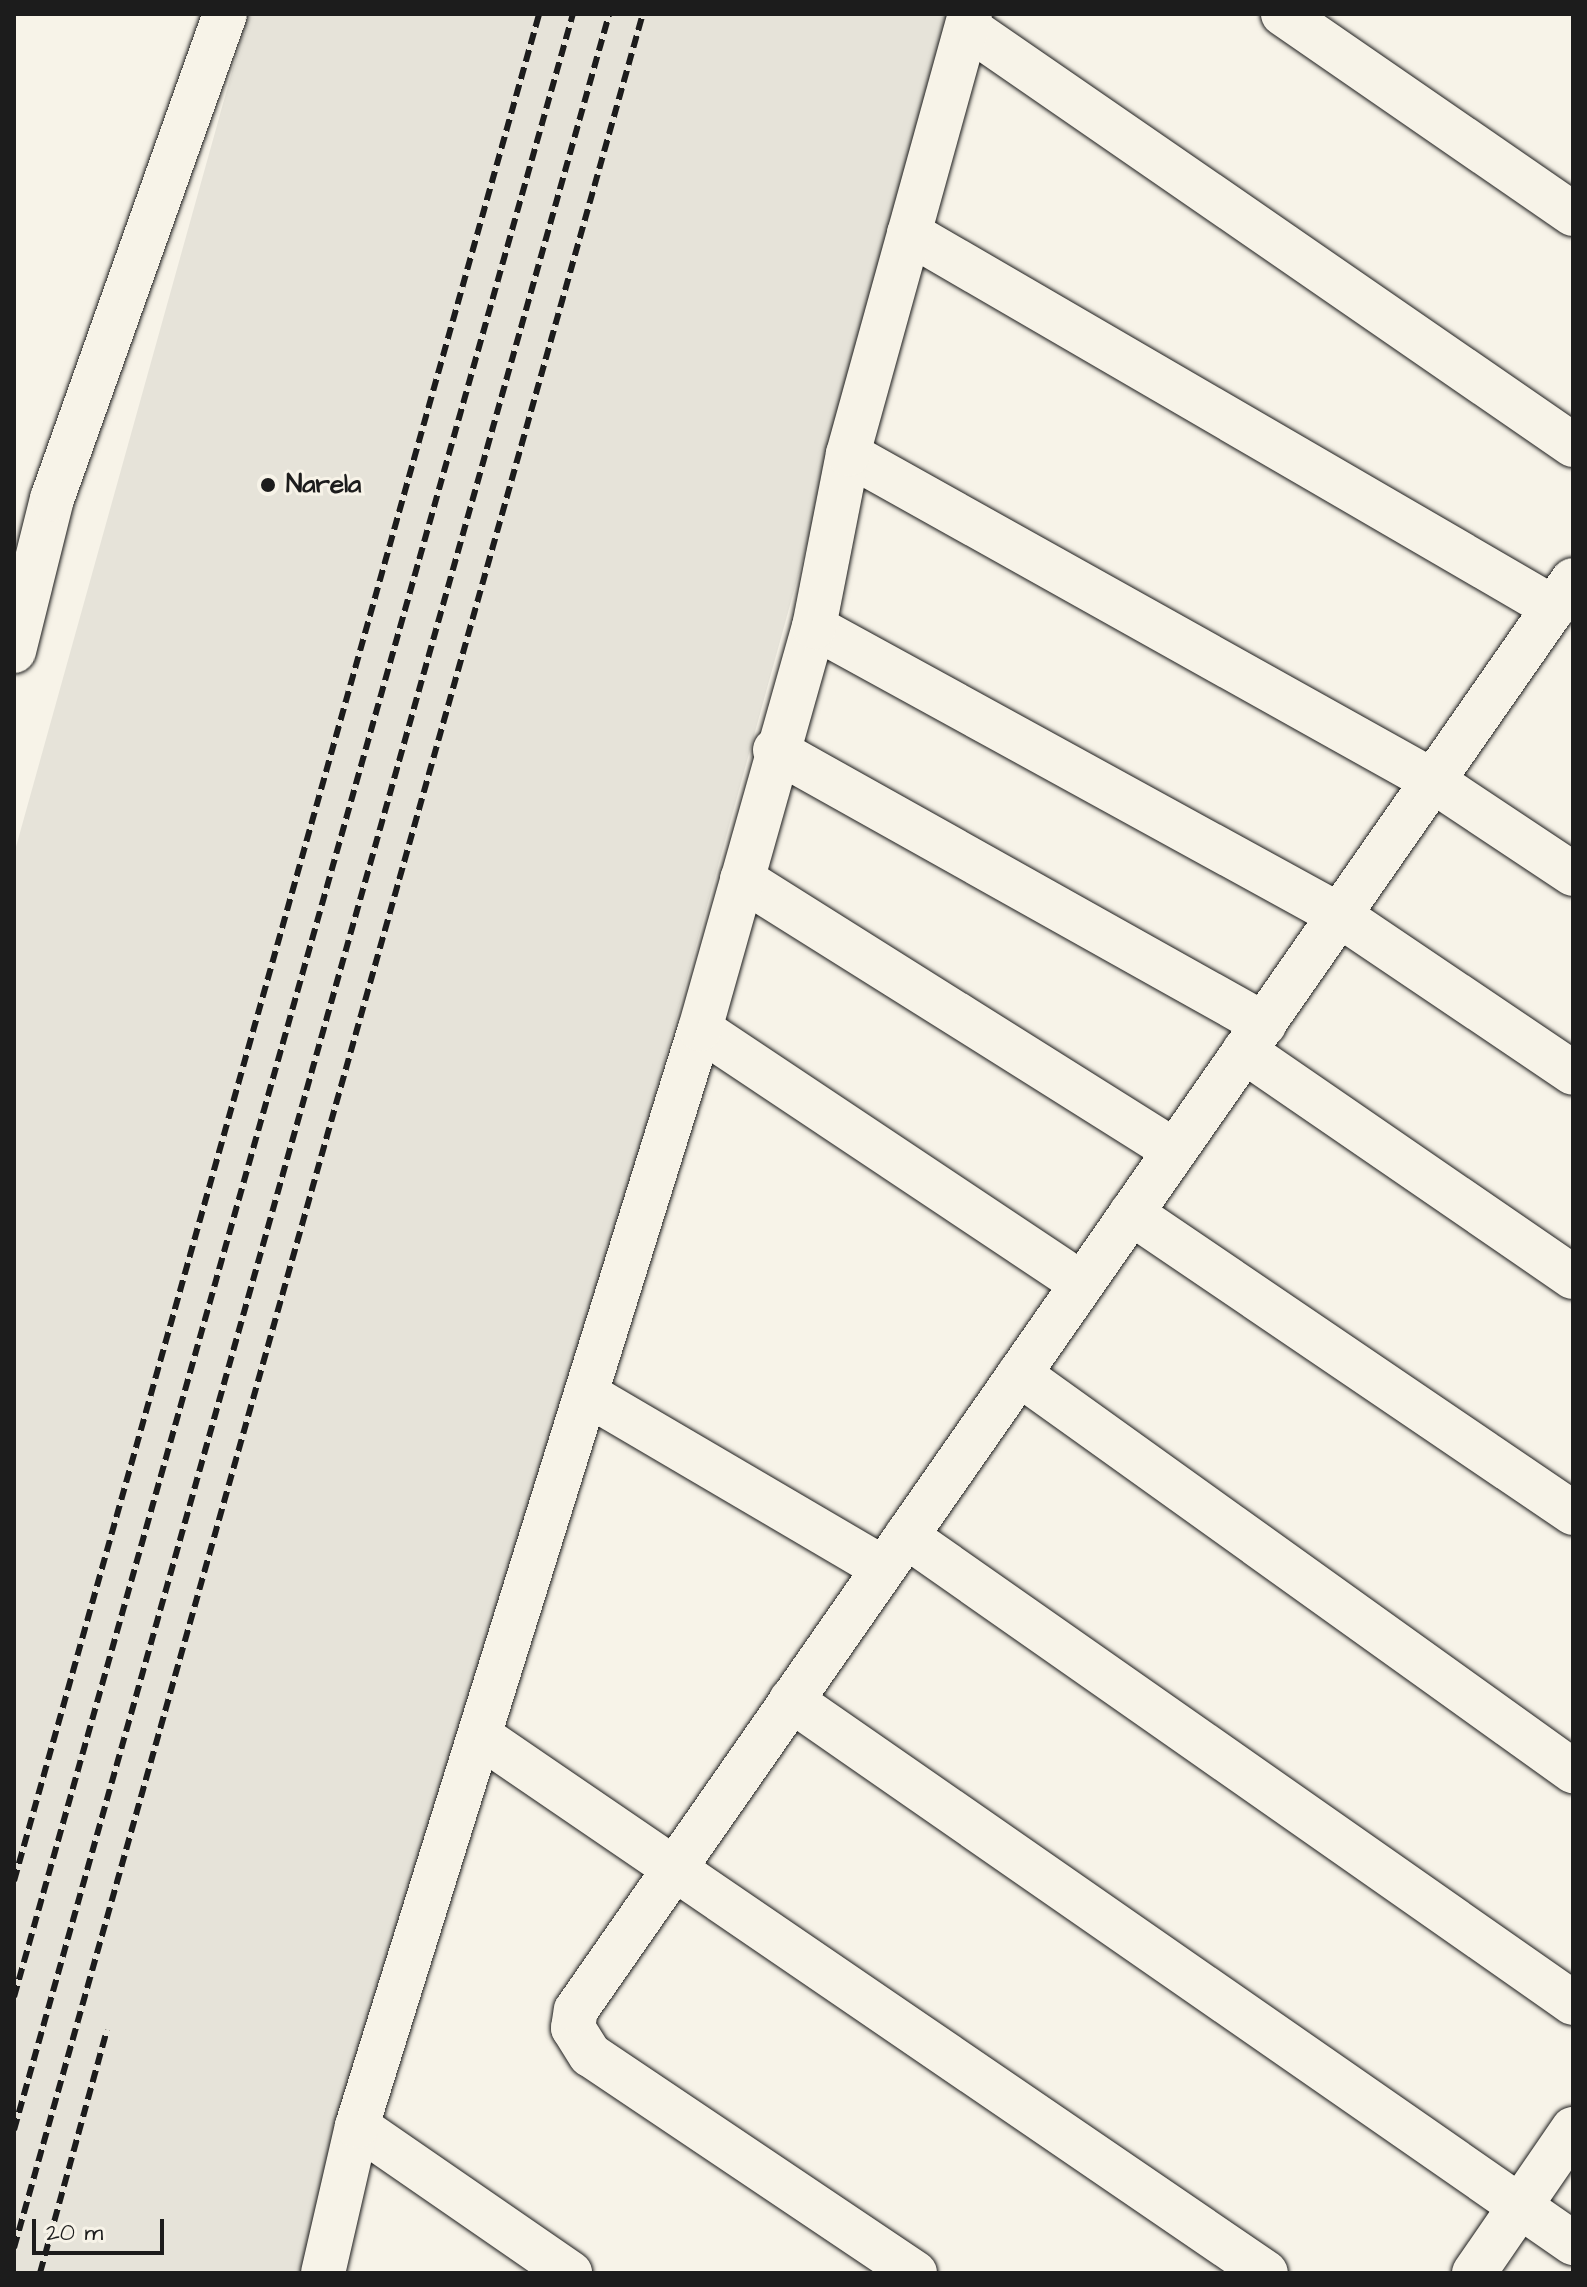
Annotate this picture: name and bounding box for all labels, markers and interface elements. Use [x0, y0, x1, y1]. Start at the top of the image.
place label: Narela [286, 469, 361, 501]
marker: Narela [257, 474, 279, 496]
scale bar [36, 2203, 168, 2253]
text: 20 m [46, 2216, 103, 2250]

